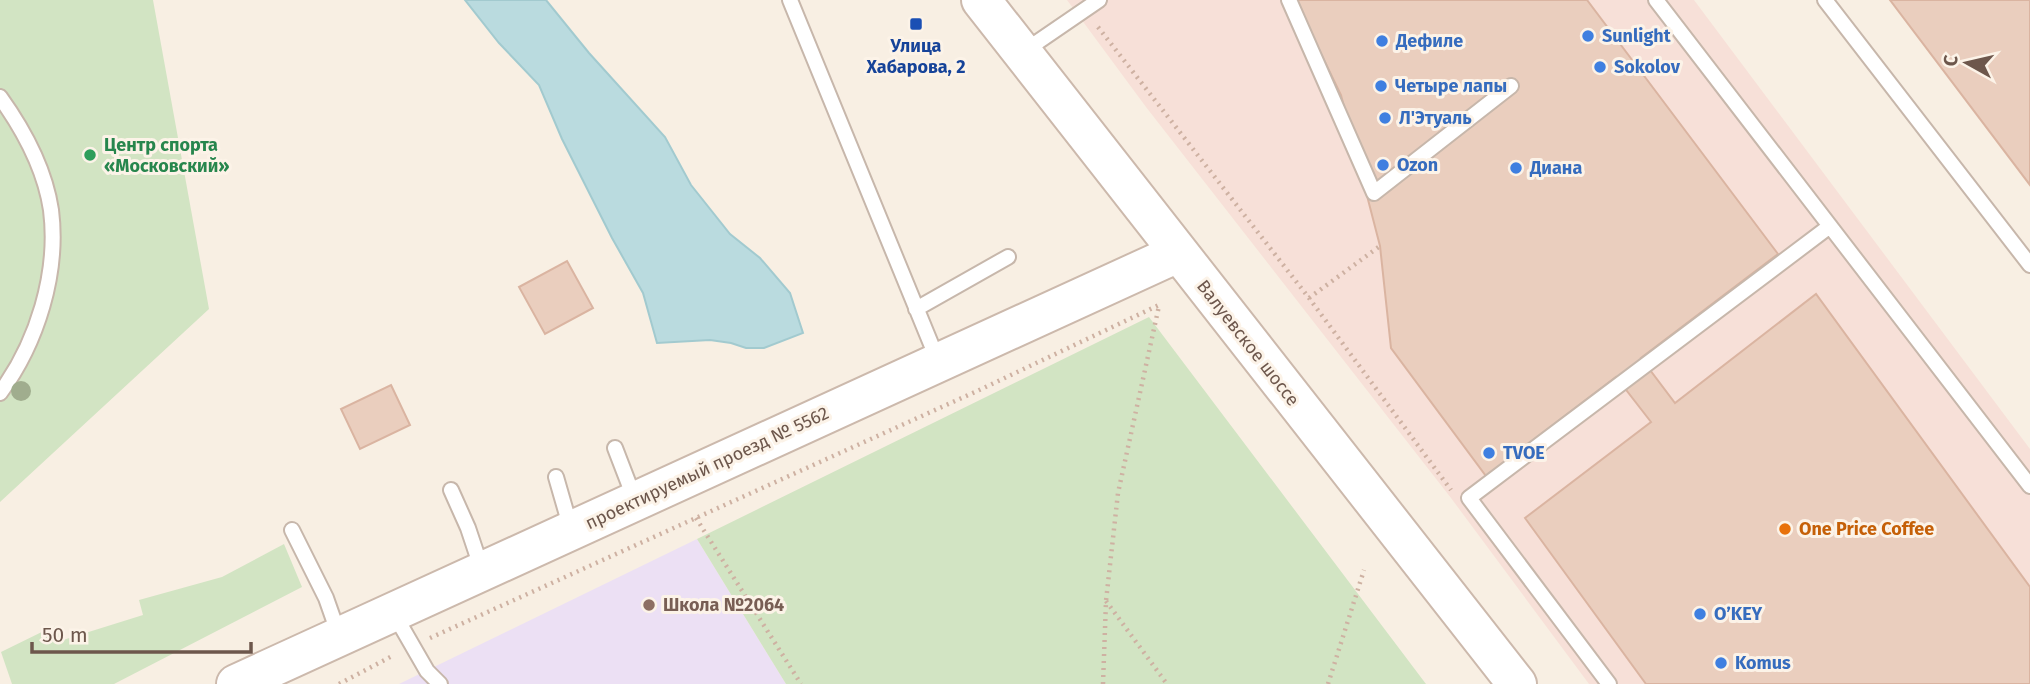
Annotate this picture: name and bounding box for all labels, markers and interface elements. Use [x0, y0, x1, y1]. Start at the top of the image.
marker: Улица Хабарова, 2 [908, 16, 924, 32]
place label: Sunlight [1602, 25, 1672, 47]
marker: Sunlight [1580, 28, 1596, 44]
north arrow [1932, 28, 2002, 98]
place label: Дефиле [1395, 30, 1463, 52]
marker: Дефиле [1374, 33, 1390, 49]
place label: Улица Хабарова, 2 [865, 35, 966, 78]
text: С [1939, 54, 1963, 68]
place label: Sokolov [1614, 56, 1681, 78]
marker: Sokolov [1592, 59, 1608, 75]
place label: Четыре лапы [1395, 75, 1507, 97]
marker: Четыре лапы [1373, 78, 1389, 94]
place label: Л'Этуаль [1399, 107, 1472, 129]
marker: Л'Этуаль [1377, 110, 1393, 126]
place label: Центр спорта «Московский» [104, 134, 230, 177]
marker: Центр спорта «Московский» [82, 147, 98, 163]
place label: Ozon [1397, 154, 1438, 176]
marker: Ozon [1375, 157, 1391, 173]
place label: Диана [1529, 157, 1582, 179]
marker: Диана [1508, 160, 1524, 176]
street label: Валуевское шоссе [1192, 276, 1304, 410]
street label: проектируемый проезд № 5562 [582, 402, 832, 534]
place label: TVOE [1503, 442, 1545, 464]
marker: TVOE [1481, 445, 1497, 461]
place label: One Price Coffee [1799, 518, 1934, 540]
marker: One Price Coffee [1777, 521, 1793, 537]
place label: Школа №2064 [663, 594, 784, 616]
marker: Школа №2064 [641, 597, 657, 613]
place label: O’KEY [1714, 603, 1763, 625]
marker: O’KEY [1692, 606, 1708, 622]
scale bar [32, 610, 250, 654]
text: 50 m [42, 622, 88, 648]
place label: Komus [1735, 652, 1791, 674]
marker: Komus [1713, 655, 1729, 671]

